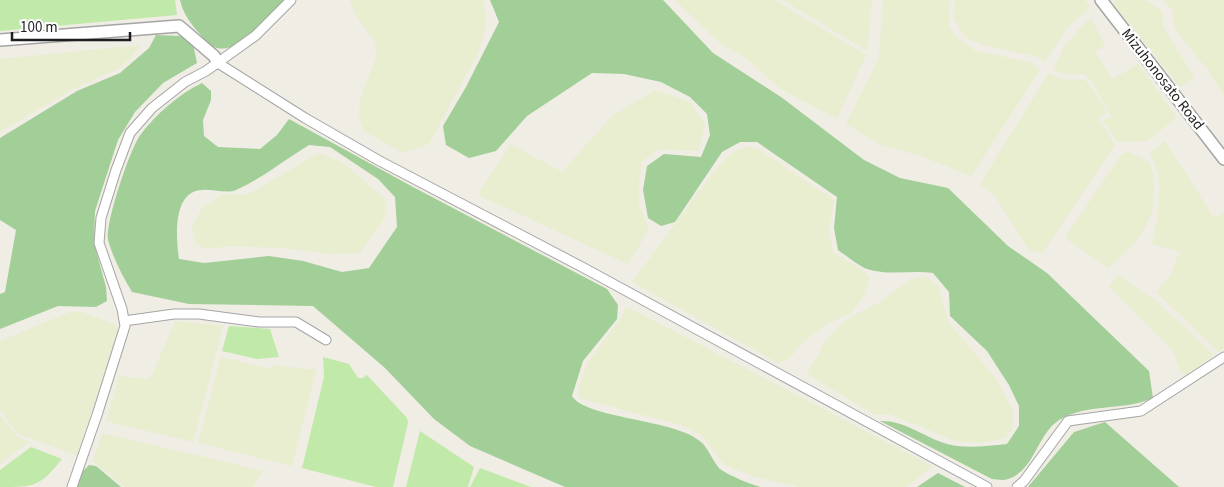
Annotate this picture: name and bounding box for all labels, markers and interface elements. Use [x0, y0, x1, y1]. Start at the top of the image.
scale bar [12, 10, 130, 42]
text: 100 m [20, 17, 58, 38]
street label: Mizuhonosato Road [1116, 24, 1209, 134]

